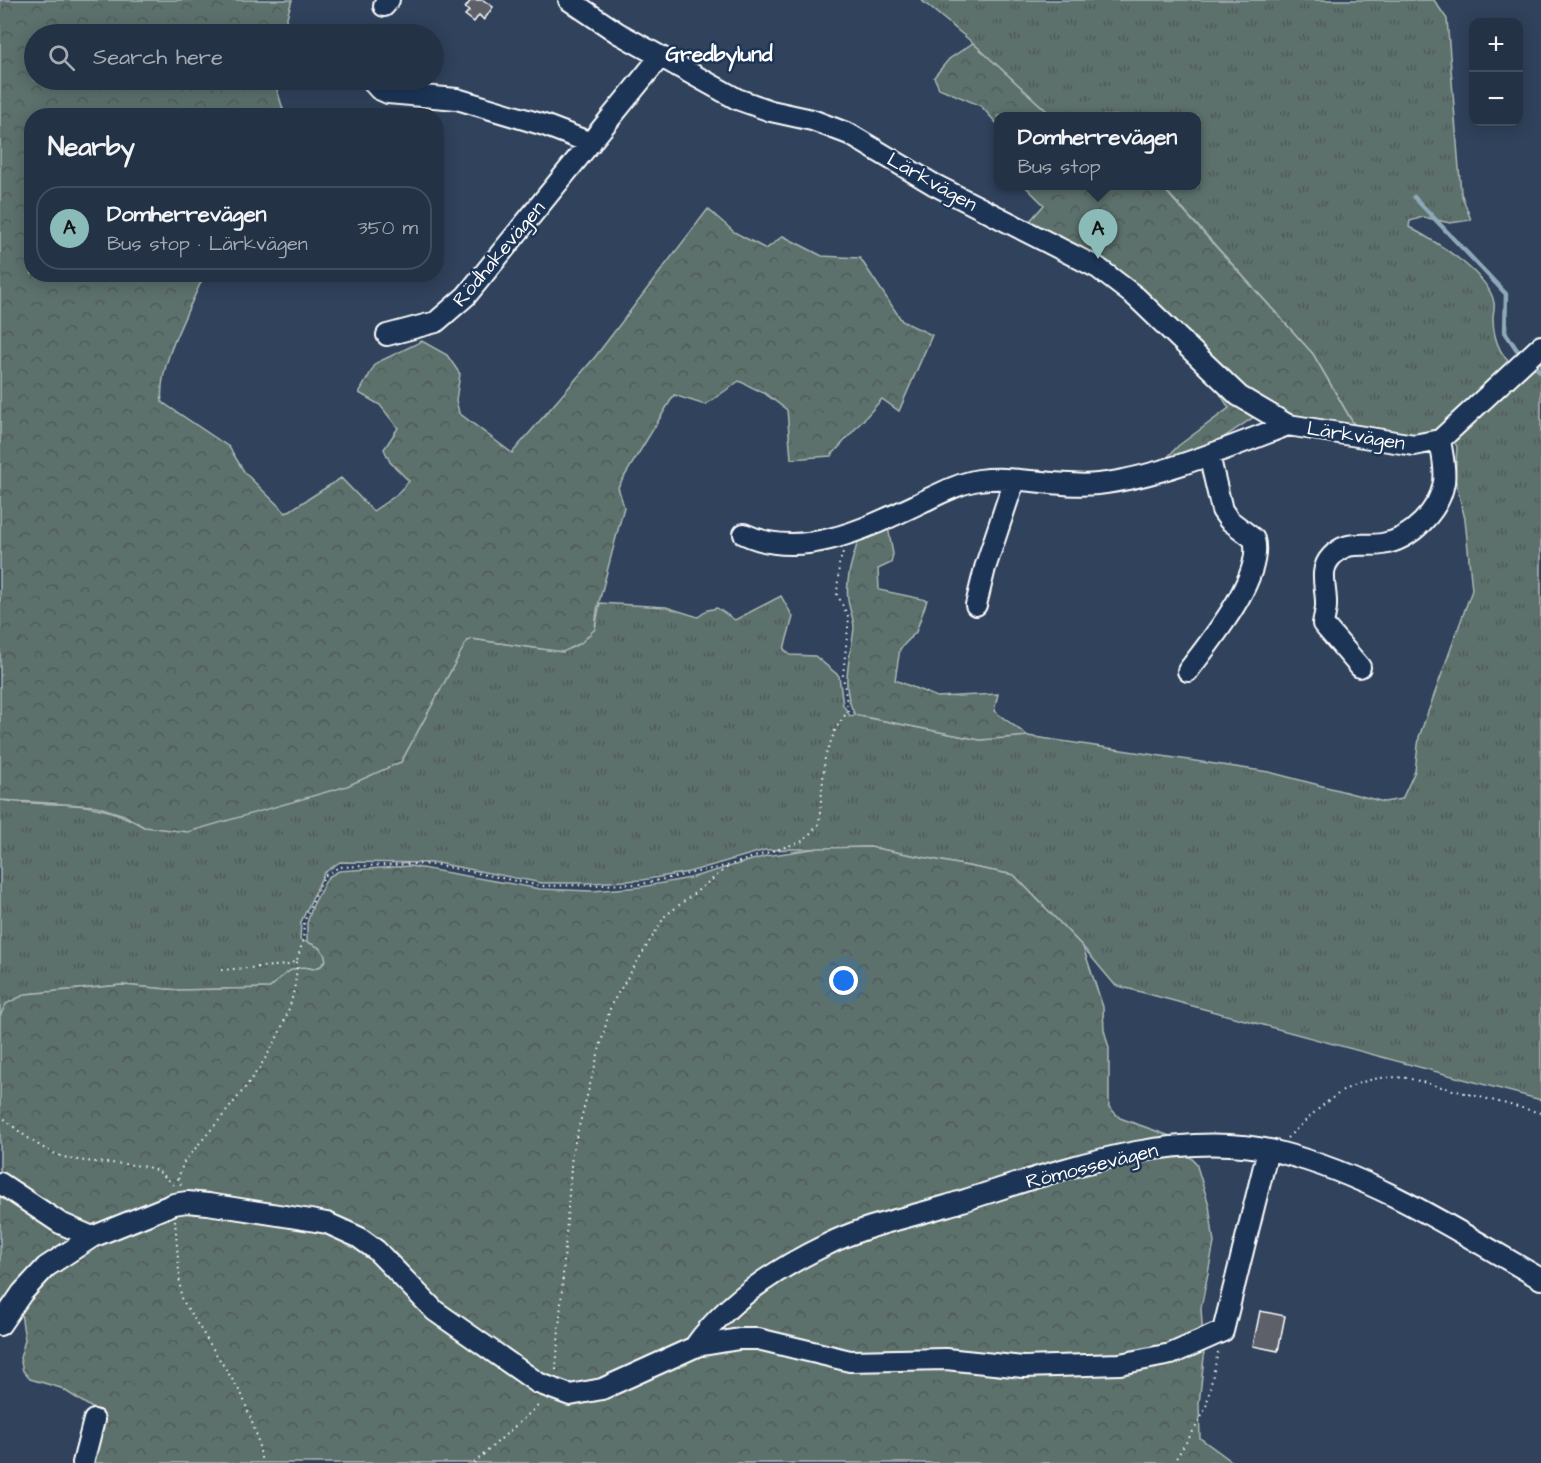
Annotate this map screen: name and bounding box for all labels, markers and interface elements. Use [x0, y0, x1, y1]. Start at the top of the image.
map controls [1469, 18, 1523, 126]
button: + [1469, 18, 1523, 72]
search box [24, 24, 444, 90]
district label: Gredbylund [666, 40, 773, 72]
icon: search [45, 41, 78, 74]
text: Search here [93, 42, 223, 73]
button: − [1469, 72, 1523, 126]
popup [994, 112, 1201, 190]
text: Domherrevägen [1018, 122, 1177, 153]
text: Nearby [48, 129, 135, 165]
street label: Lärkvägen [881, 146, 982, 219]
text: Bus stop [1018, 153, 1101, 181]
street label: Rödhakevägen [446, 195, 552, 314]
text: Domherrevägen [107, 199, 267, 230]
pin: A [1078, 210, 1118, 259]
text: A [63, 214, 76, 242]
text: 350 m [357, 214, 418, 242]
text: Bus stop · Lärkvägen [107, 230, 308, 258]
street label: Lärkvägen [1305, 414, 1407, 459]
your location [829, 966, 858, 995]
street label: Römossevägen [1023, 1136, 1161, 1197]

